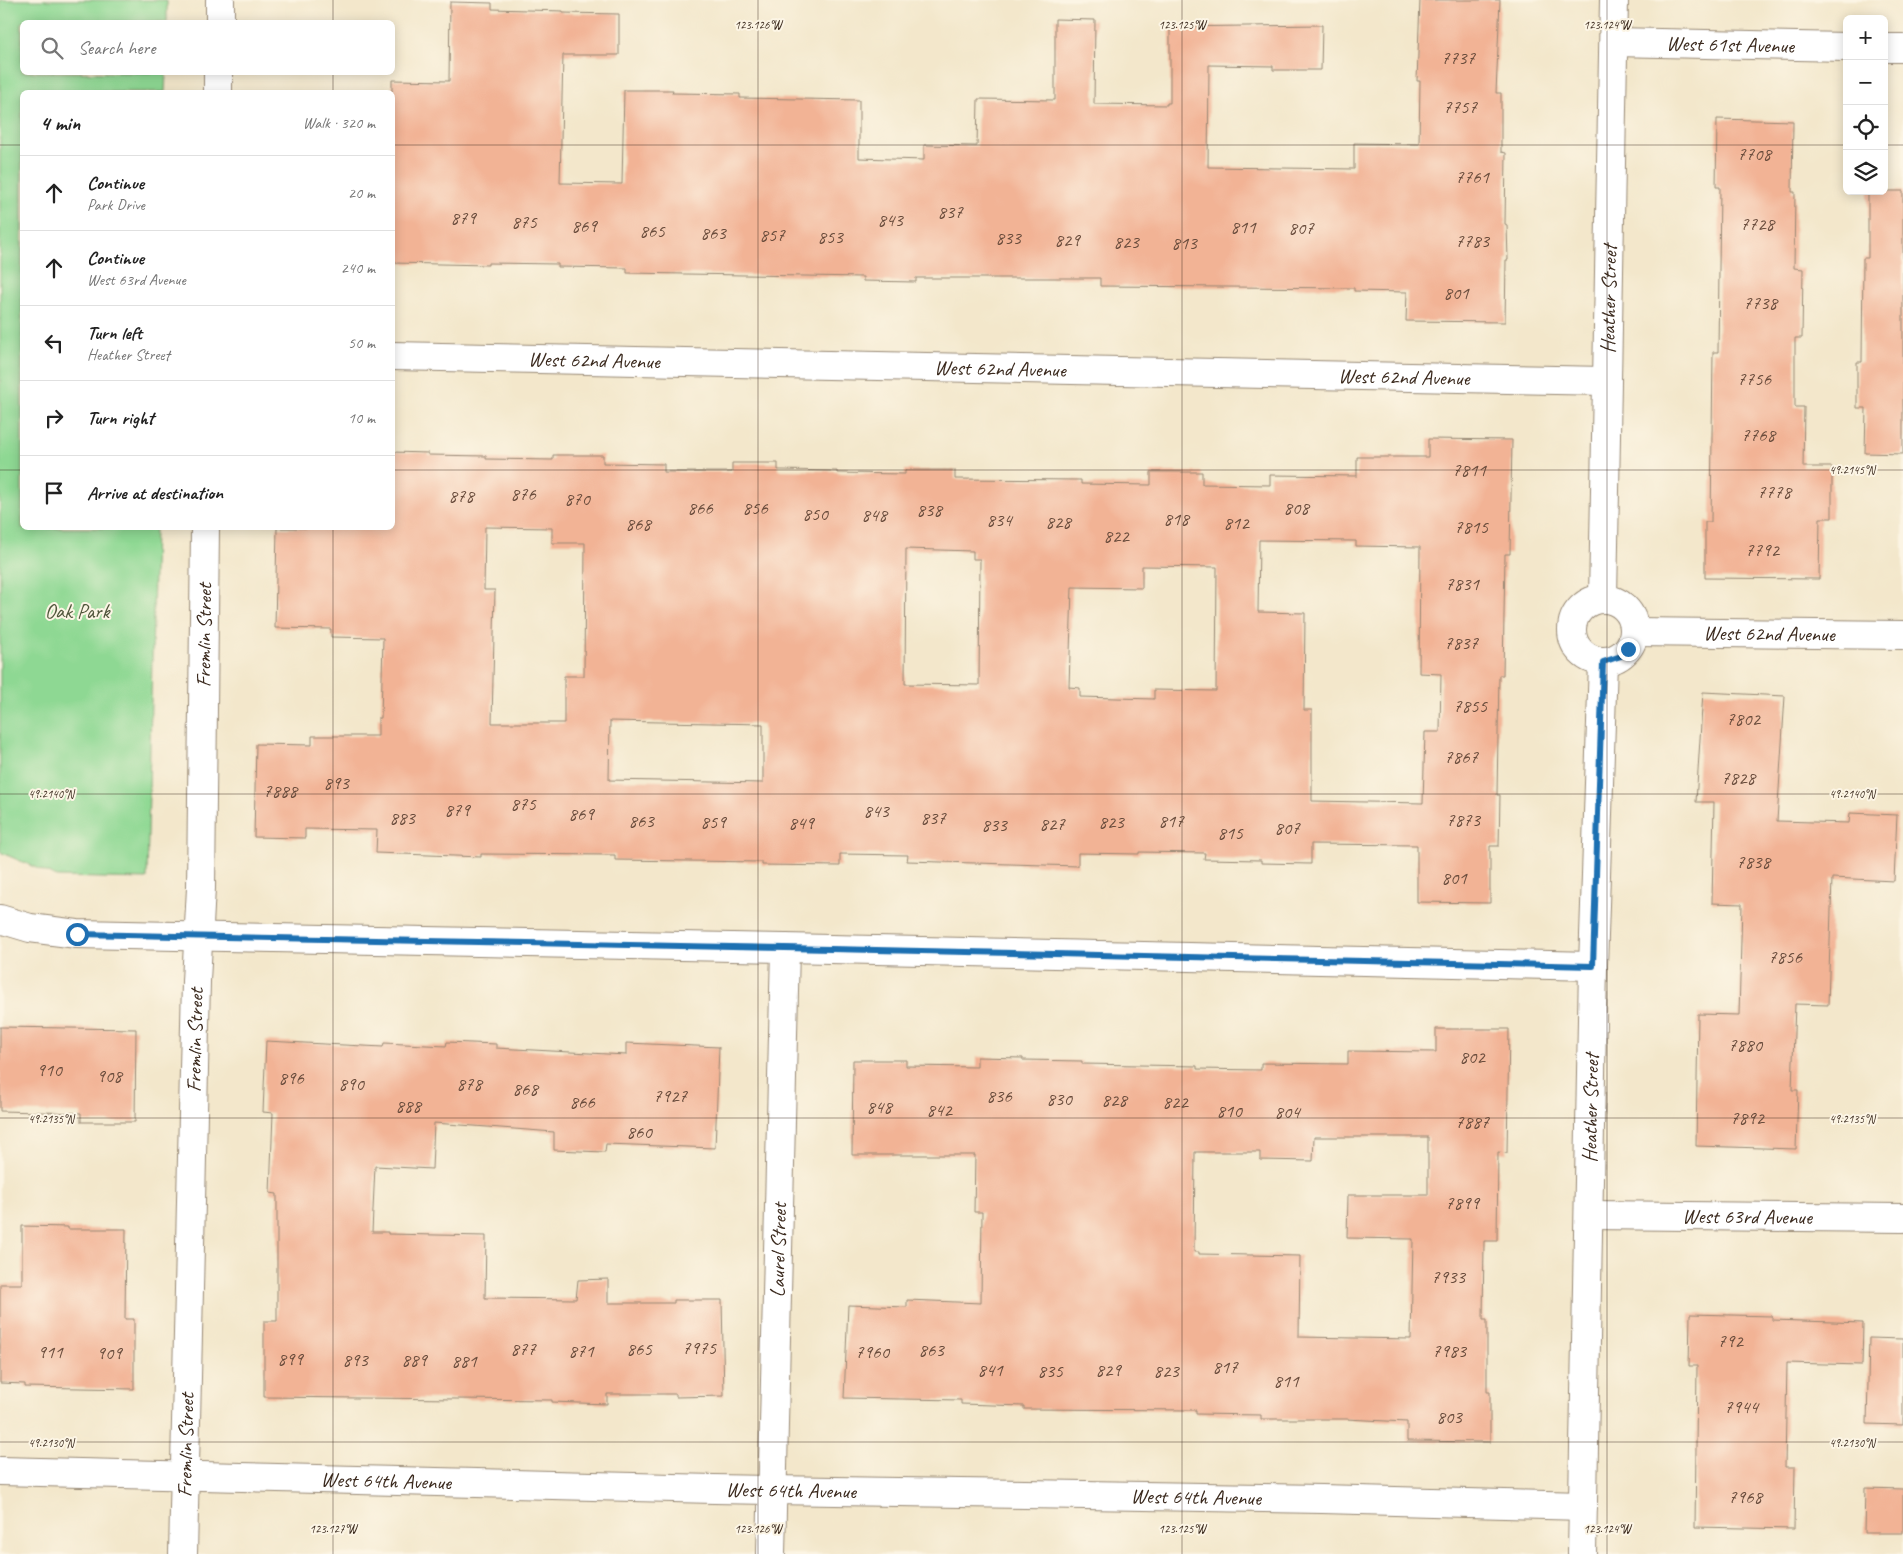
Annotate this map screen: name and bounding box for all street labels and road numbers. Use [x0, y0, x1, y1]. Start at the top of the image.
street label: West 61st Avenue [1666, 30, 1795, 59]
street label: Heather Street [1595, 241, 1623, 354]
street label: West 62nd Avenue [528, 346, 661, 375]
street label: West 62nd Avenue [934, 354, 1067, 383]
street label: West 62nd Avenue [1338, 362, 1471, 391]
street label: Fremlin Street [190, 581, 217, 687]
street label: West 62nd Avenue [1703, 620, 1836, 647]
street label: Fremlin Street [180, 986, 209, 1092]
street label: Heather Street [1576, 1050, 1604, 1163]
street label: Laurel Street [764, 1201, 792, 1298]
street label: West 63rd Avenue [1682, 1203, 1813, 1230]
street label: Fremlin Street [171, 1391, 200, 1497]
street label: West 64th Avenue [320, 1466, 452, 1495]
street label: West 64th Avenue [725, 1476, 857, 1504]
street label: West 64th Avenue [1130, 1483, 1262, 1511]

